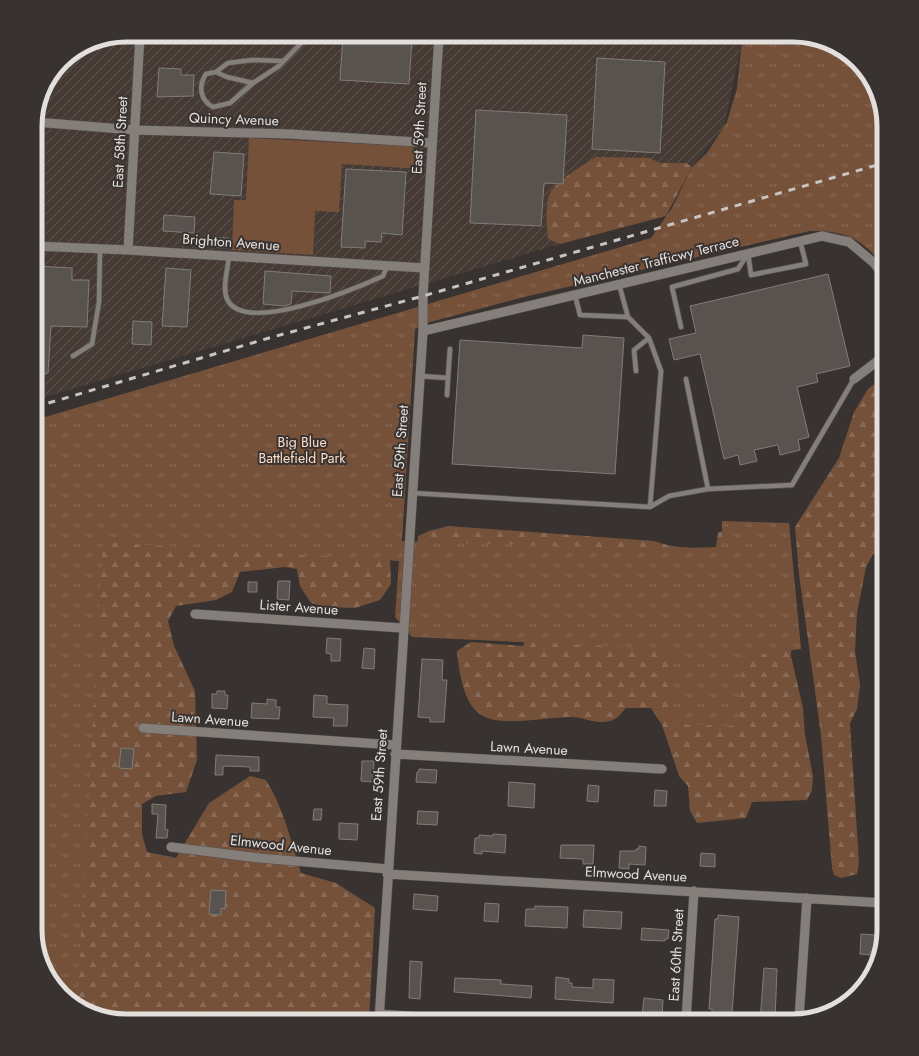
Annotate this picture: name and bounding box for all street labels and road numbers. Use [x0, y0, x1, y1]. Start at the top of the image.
street label: East 59th Street [407, 81, 431, 174]
street label: East 58th Street [108, 95, 132, 188]
street label: Quincy Avenue [189, 107, 279, 131]
street label: Brighton Avenue [182, 229, 280, 255]
street label: Manchester Trafficwy Terrace [571, 231, 741, 291]
street label: East 59th Street [387, 404, 413, 498]
street label: Lister Avenue [259, 594, 339, 620]
street label: Lawn Avenue [171, 706, 249, 732]
street label: East 59th Street [366, 728, 392, 822]
street label: Lawn Avenue [490, 736, 568, 760]
street label: Elmwood Avenue [229, 830, 333, 860]
street label: Elmwood Avenue [584, 861, 688, 887]
street label: East 60th Street [664, 908, 688, 1002]

